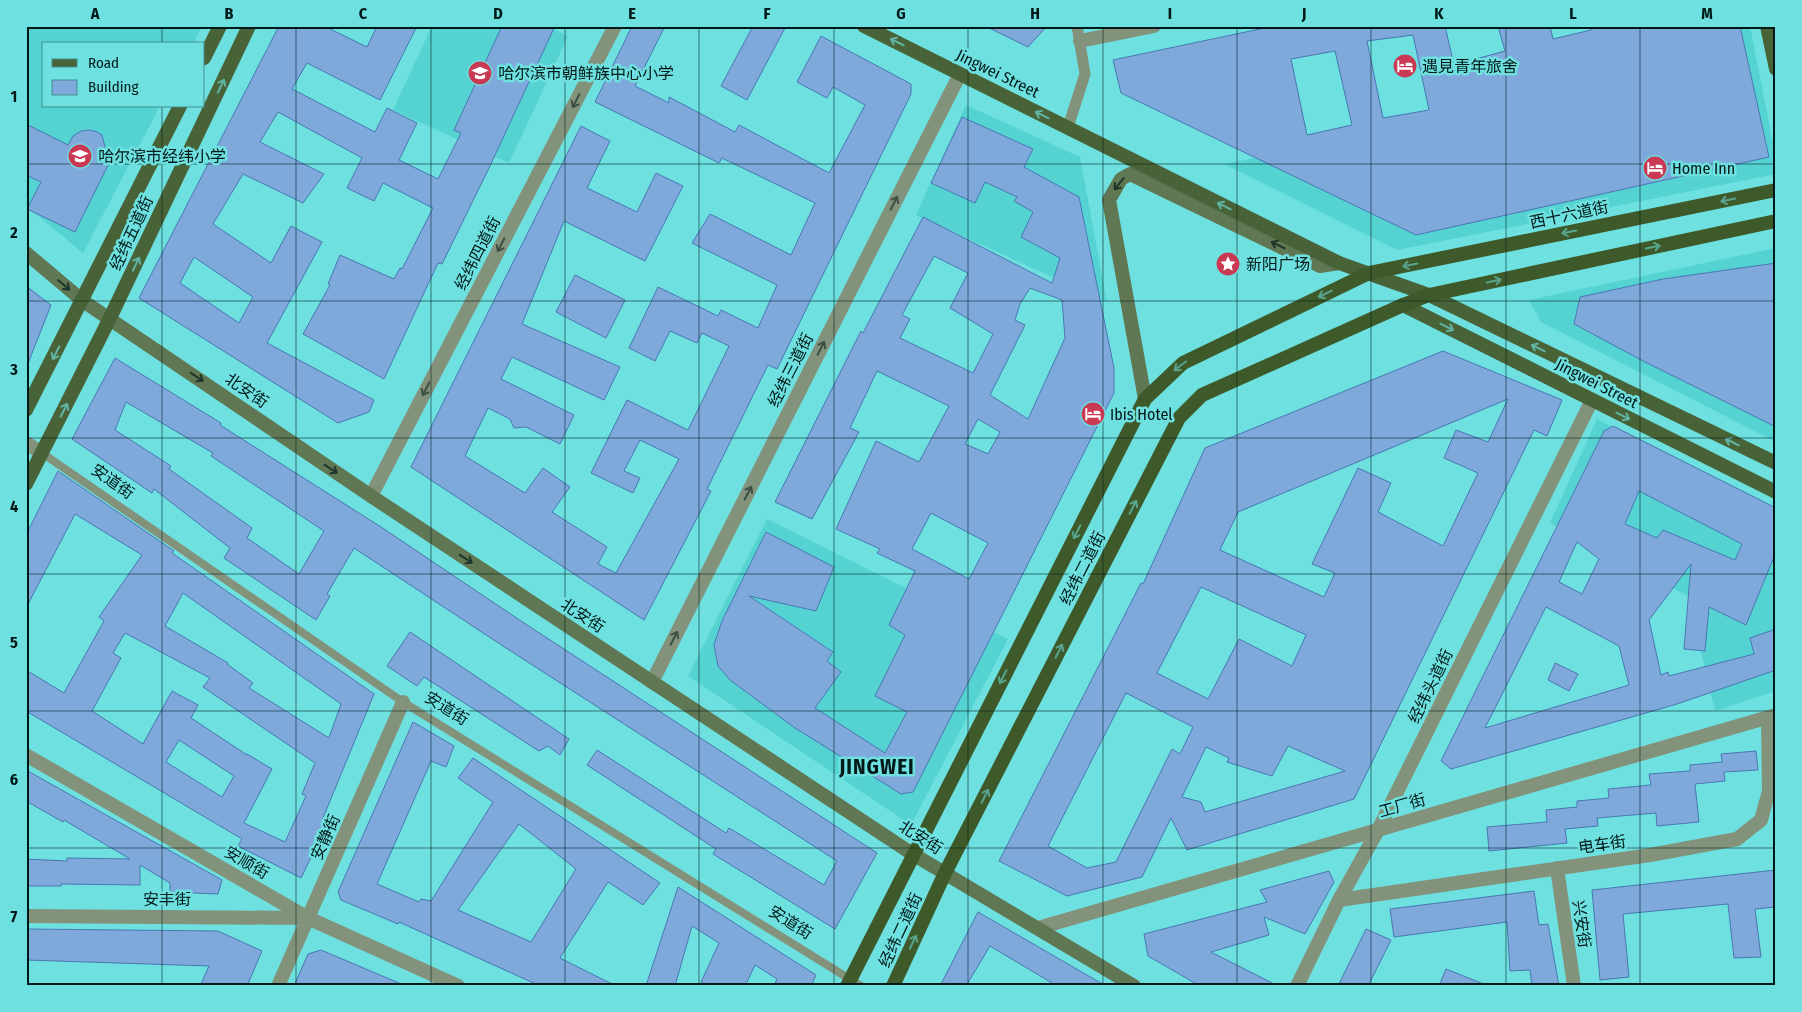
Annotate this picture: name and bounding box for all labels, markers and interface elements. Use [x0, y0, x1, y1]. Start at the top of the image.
text: A [90, 4, 100, 23]
text: B [225, 4, 234, 23]
text: C [359, 4, 368, 23]
text: D [493, 4, 503, 23]
text: E [628, 4, 636, 23]
text: F [763, 4, 771, 23]
text: G [896, 4, 906, 23]
text: H [1030, 4, 1040, 23]
text: I [1168, 4, 1172, 23]
text: J [1301, 4, 1306, 23]
text: K [1434, 4, 1444, 23]
text: L [1569, 4, 1577, 23]
text: M [1701, 4, 1713, 23]
one-way arrow [890, 37, 905, 47]
legend [42, 42, 205, 108]
street label: Jingwei Street [953, 45, 1043, 102]
hotel icon: 遇見青年旅舍 [1392, 53, 1418, 79]
text: Road [88, 54, 119, 72]
place label: 遇見青年旅舍 [1422, 57, 1518, 76]
school or university icon: 哈尔滨市朝鲜族中心小学 [467, 60, 493, 86]
place label: 哈尔滨市朝鲜族中心小学 [498, 64, 674, 83]
text: Building [88, 78, 139, 96]
one-way arrow [216, 79, 226, 94]
text: 1 [11, 87, 17, 106]
one-way arrow [571, 93, 581, 108]
one-way arrow [1035, 110, 1050, 119]
school or university icon: 哈尔滨市经纬小学 [67, 143, 93, 169]
place label: 哈尔滨市经纬小学 [98, 147, 226, 166]
hotel icon: Home Inn [1642, 155, 1668, 181]
place label: Home Inn [1672, 159, 1735, 178]
one-way arrow [1114, 177, 1125, 190]
street label: 经纬五道街 [106, 193, 157, 273]
one-way arrow [1720, 195, 1736, 205]
one-way arrow [890, 196, 899, 211]
street label: 西十六道街 [1528, 197, 1610, 232]
one-way arrow [1217, 200, 1232, 210]
street label: 经纬四道街 [451, 213, 504, 293]
text: 2 [9, 223, 18, 242]
one-way arrow [1561, 228, 1577, 238]
one-way arrow [496, 237, 506, 252]
one-way arrow [1271, 240, 1286, 250]
one-way arrow [1644, 242, 1660, 252]
place icon: 新阳广场 [1215, 251, 1241, 277]
place label: 新阳广场 [1246, 255, 1310, 274]
one-way arrow [132, 257, 141, 272]
one-way arrow [1402, 261, 1418, 270]
one-way arrow [1485, 276, 1501, 285]
one-way arrow [57, 279, 70, 290]
one-way arrow [1318, 290, 1333, 300]
one-way arrow [1439, 322, 1454, 332]
street label: 经纬三道街 [764, 330, 817, 410]
one-way arrow [816, 341, 826, 356]
one-way arrow [1531, 343, 1546, 352]
one-way arrow [51, 345, 60, 360]
street label: Jingwei Street [1552, 355, 1642, 413]
text: 3 [9, 360, 18, 379]
one-way arrow [1173, 361, 1187, 371]
street label: 北安街 [222, 369, 272, 412]
one-way arrow [190, 372, 204, 382]
one-way arrow [421, 381, 430, 396]
hotel icon: Ibis Hotel [1080, 401, 1106, 427]
one-way arrow [60, 403, 69, 418]
place label: Ibis Hotel [1110, 405, 1173, 424]
one-way arrow [1615, 412, 1630, 421]
one-way arrow [1725, 436, 1740, 446]
street label: 安道街 [88, 460, 138, 503]
one-way arrow [324, 464, 338, 474]
one-way arrow [743, 486, 753, 501]
text: 4 [10, 497, 18, 516]
one-way arrow [1128, 499, 1138, 514]
one-way arrow [1072, 524, 1081, 539]
street label: 经纬二道街 [1056, 528, 1109, 608]
one-way arrow [459, 554, 473, 564]
street label: 北安街 [557, 594, 608, 636]
one-way arrow [669, 631, 679, 646]
text: 5 [10, 633, 18, 652]
one-way arrow [1055, 644, 1064, 659]
street label: 经纬头道街 [1404, 646, 1457, 726]
one-way arrow [998, 669, 1007, 684]
street label: 安道街 [421, 688, 472, 729]
district label: JINGWEI [838, 754, 915, 780]
text: 6 [10, 770, 18, 789]
one-way arrow [981, 789, 990, 804]
street label: 工厂街 [1376, 790, 1428, 821]
street label: 安静街 [307, 811, 344, 863]
street label: 北安街 [895, 817, 946, 858]
street label: 电车街 [1577, 832, 1627, 857]
street label: 安顺街 [221, 842, 272, 883]
street label: 安丰街 [143, 890, 191, 909]
street label: 经纬二道街 [875, 890, 926, 970]
street label: 兴安街 [1569, 899, 1594, 949]
street label: 安道街 [765, 902, 816, 943]
text: 7 [11, 907, 18, 926]
one-way arrow [909, 935, 919, 950]

